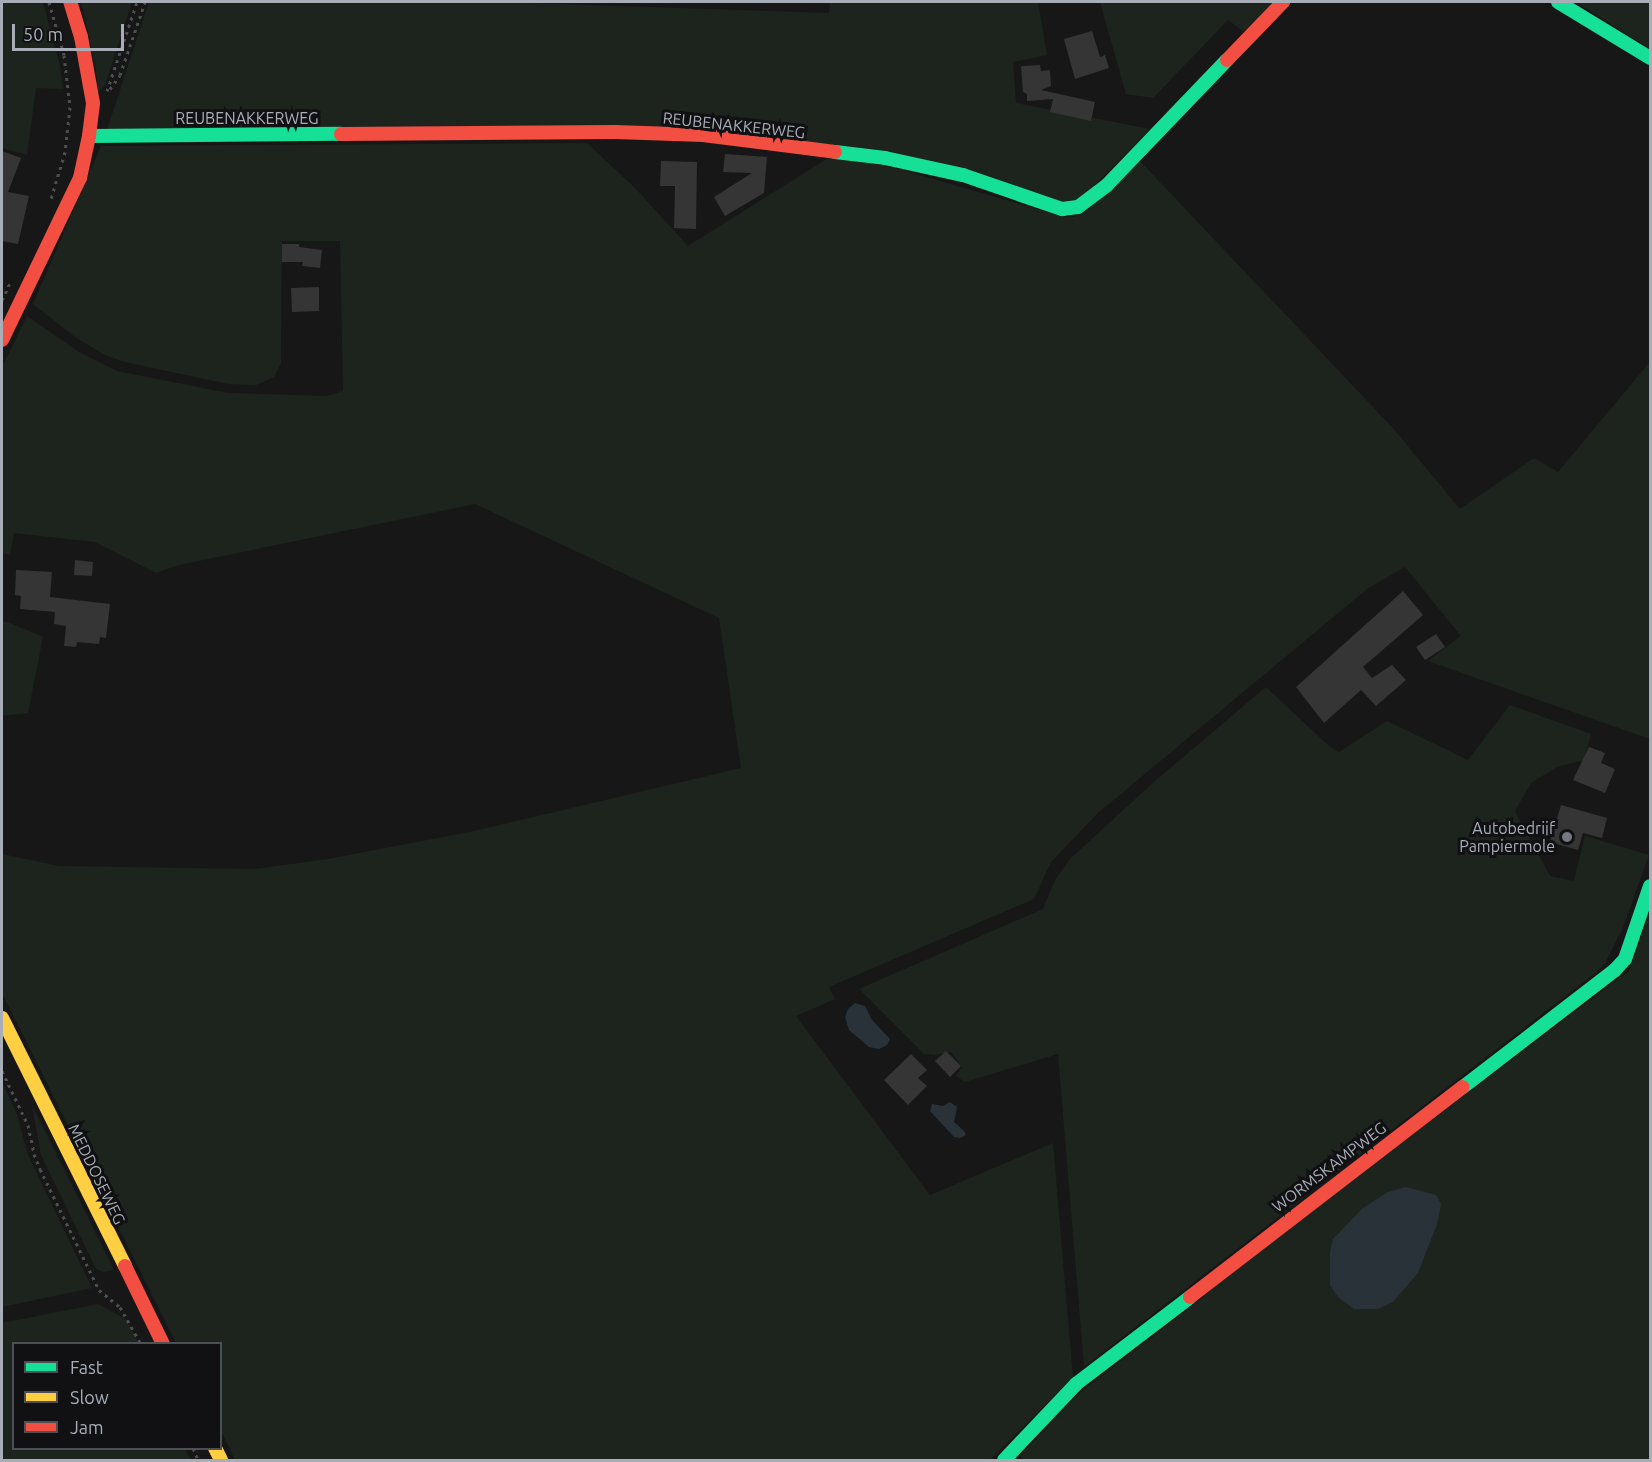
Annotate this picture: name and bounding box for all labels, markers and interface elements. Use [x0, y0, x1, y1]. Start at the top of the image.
scale bar [15, 12, 128, 50]
text: 50 m [23, 24, 63, 44]
street label: REUBENAKKERWEG [175, 108, 319, 128]
street label: REUBENAKKERWEG [662, 108, 806, 142]
place label: Autobedrijf Pampiermole [1459, 818, 1555, 856]
marker: Autobedrijf Pampiermole [1560, 830, 1574, 844]
street label: WORMSKAMPWEG [1268, 1118, 1390, 1216]
street label: MEDDOSEWEG [64, 1121, 130, 1227]
legend [12, 1342, 222, 1450]
text: Fast [70, 1357, 103, 1377]
text: Slow [70, 1387, 109, 1407]
text: Jam [70, 1417, 104, 1437]

